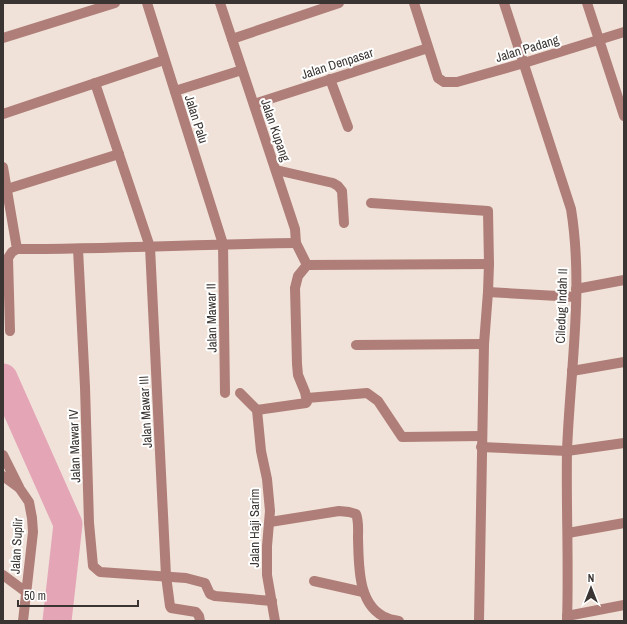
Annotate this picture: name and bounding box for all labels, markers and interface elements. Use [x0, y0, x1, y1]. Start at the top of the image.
street label: Jalan Padang [493, 31, 561, 66]
street label: Jalan Denpasar [299, 44, 376, 83]
street label: Jalan Palu [181, 93, 212, 146]
street label: Jalan Kupang [257, 97, 294, 164]
street label: Ciledug Indah II [552, 268, 571, 344]
street label: Jalan Mawar II [202, 283, 221, 353]
street label: Jalan Mawar III [135, 375, 156, 449]
street label: Jalan Mawar IV [65, 409, 84, 483]
street label: Jalan Haji Sarim [246, 488, 263, 567]
street label: Jalan Suplir [7, 517, 26, 575]
north arrow [571, 568, 611, 608]
text: N [588, 571, 594, 585]
scale bar [18, 582, 138, 608]
text: 50 m [24, 588, 46, 604]

